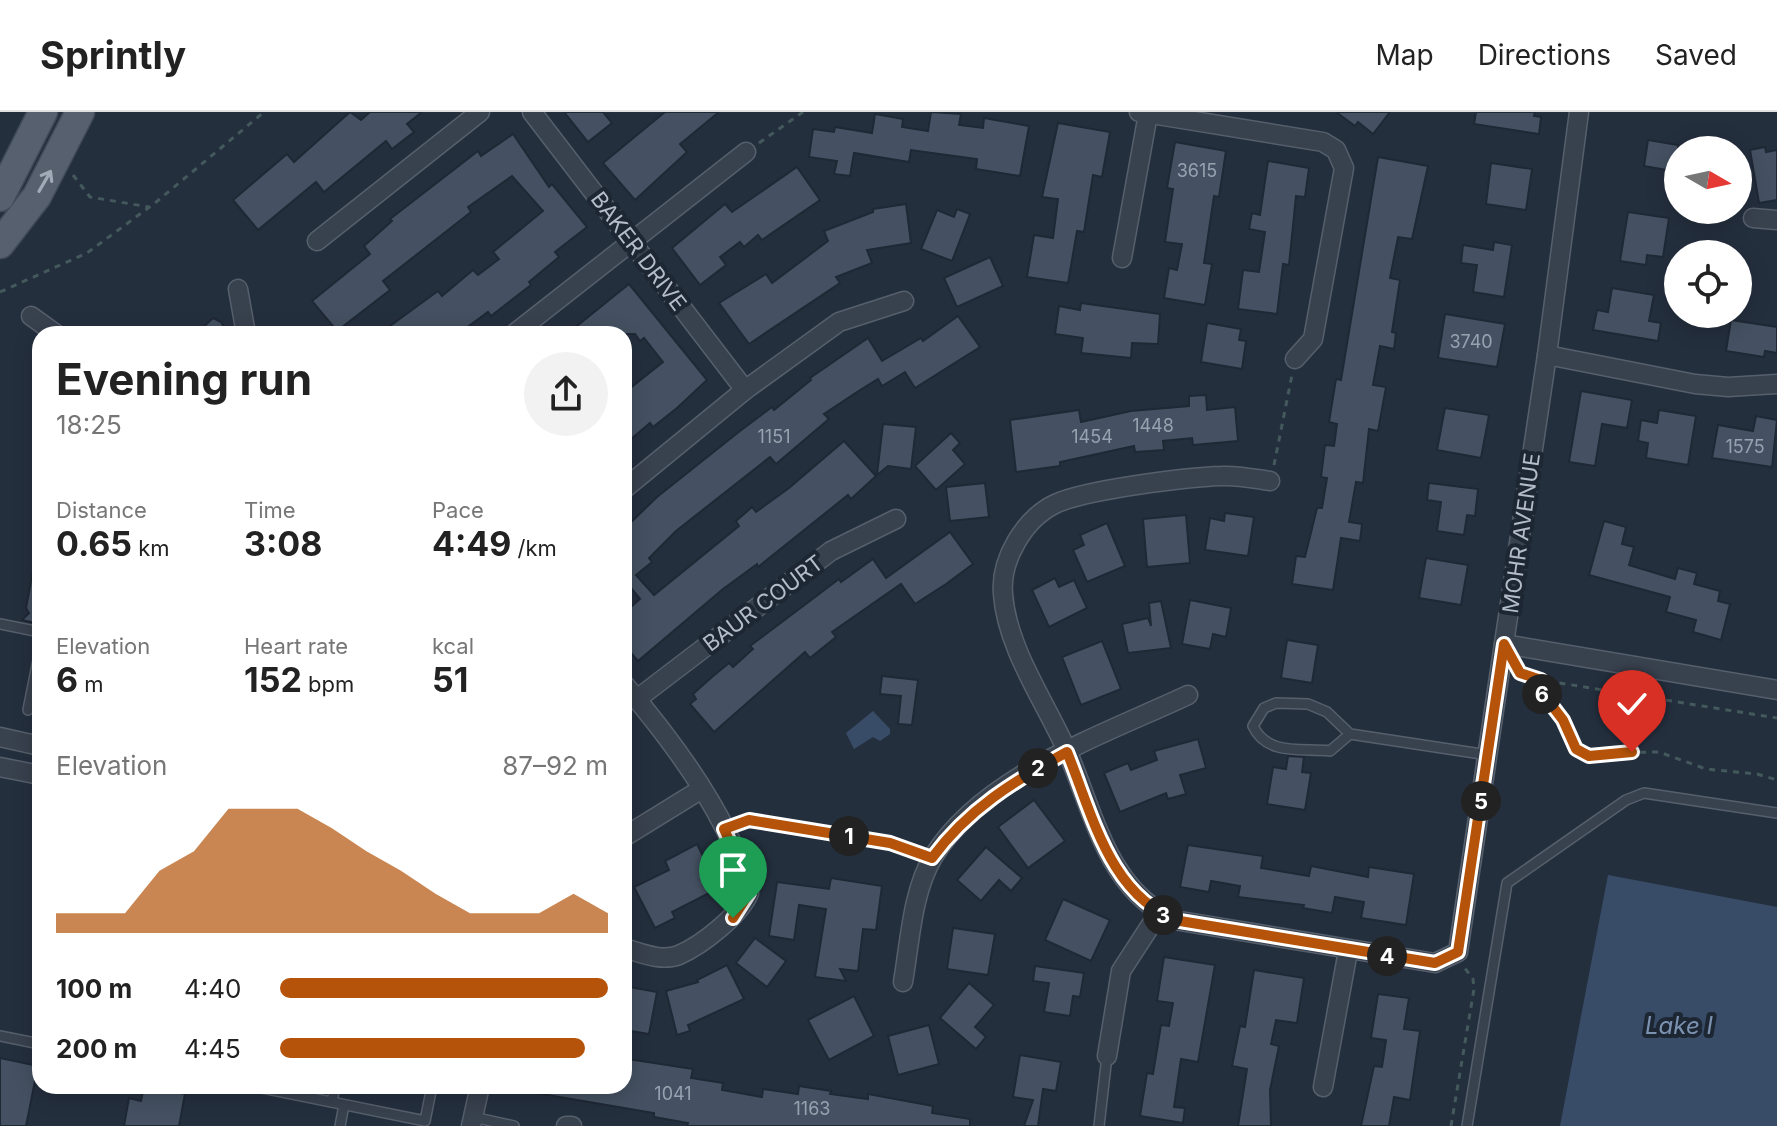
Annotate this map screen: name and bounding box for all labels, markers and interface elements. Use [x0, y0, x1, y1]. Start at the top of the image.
text: Sprintly [40, 32, 186, 78]
text: Map [1375, 38, 1434, 72]
text: Directions [1478, 38, 1611, 72]
text: Saved [1655, 38, 1737, 72]
north arrow [1664, 136, 1752, 224]
map controls [1664, 136, 1752, 328]
house number: 3615 [1177, 160, 1217, 181]
one-way arrow [37, 170, 53, 193]
street label: BAKER DRIVE [586, 186, 692, 316]
button: locate [1664, 240, 1752, 328]
house number: 3740 [1449, 331, 1493, 352]
text: Evening run [56, 352, 312, 406]
button: share [524, 352, 608, 436]
text: 18:25 [56, 409, 122, 440]
house number: 1448 [1132, 415, 1174, 436]
house number: 1151 [758, 426, 790, 447]
house number: 1454 [1071, 426, 1113, 447]
house number: 1575 [1725, 436, 1765, 457]
street label: MOHR AVENUE [1497, 451, 1545, 615]
text: Distance [56, 497, 147, 523]
text: Time [244, 497, 296, 523]
text: Pace [432, 497, 484, 523]
text: 0.65 [56, 523, 132, 564]
text: 3:08 [244, 523, 322, 564]
text: 4:49 [432, 523, 511, 564]
text: km [132, 535, 170, 561]
text: /km [511, 535, 557, 561]
street label: BAUR COURT [698, 549, 828, 657]
text: Elevation [56, 633, 150, 659]
text: Heart rate [244, 633, 348, 659]
text: kcal [432, 633, 474, 659]
text: 6 [56, 659, 78, 700]
text: 152 [244, 659, 302, 700]
text: 51 [432, 659, 468, 700]
pin [1598, 670, 1666, 752]
text: m [78, 671, 104, 697]
text: bpm [302, 671, 354, 697]
pin: 6 [1522, 674, 1562, 714]
text: 6 [1535, 681, 1549, 707]
icon: check [1610, 682, 1654, 726]
pin: 2 [1018, 748, 1058, 788]
text: Elevation [56, 750, 167, 781]
text: 87–92 m [502, 750, 608, 781]
text: 2 [1031, 755, 1045, 781]
pin: 5 [1461, 781, 1501, 821]
text: 5 [1474, 788, 1488, 814]
pin: 1 [829, 816, 869, 856]
text: 1 [844, 823, 854, 849]
pin [699, 836, 767, 918]
icon: arrive [711, 848, 755, 892]
pin: 3 [1143, 895, 1183, 935]
text: 3 [1156, 902, 1170, 928]
pin: 4 [1367, 936, 1407, 976]
text: 4 [1380, 943, 1394, 969]
text: 100 m [56, 973, 132, 1004]
text: 4:40 [184, 973, 241, 1004]
water label: Lake I [1645, 1011, 1714, 1040]
text: 200 m [56, 1033, 137, 1064]
text: 4:45 [184, 1033, 241, 1064]
house number: 1041 [654, 1083, 692, 1104]
house number: 1163 [794, 1098, 830, 1119]

